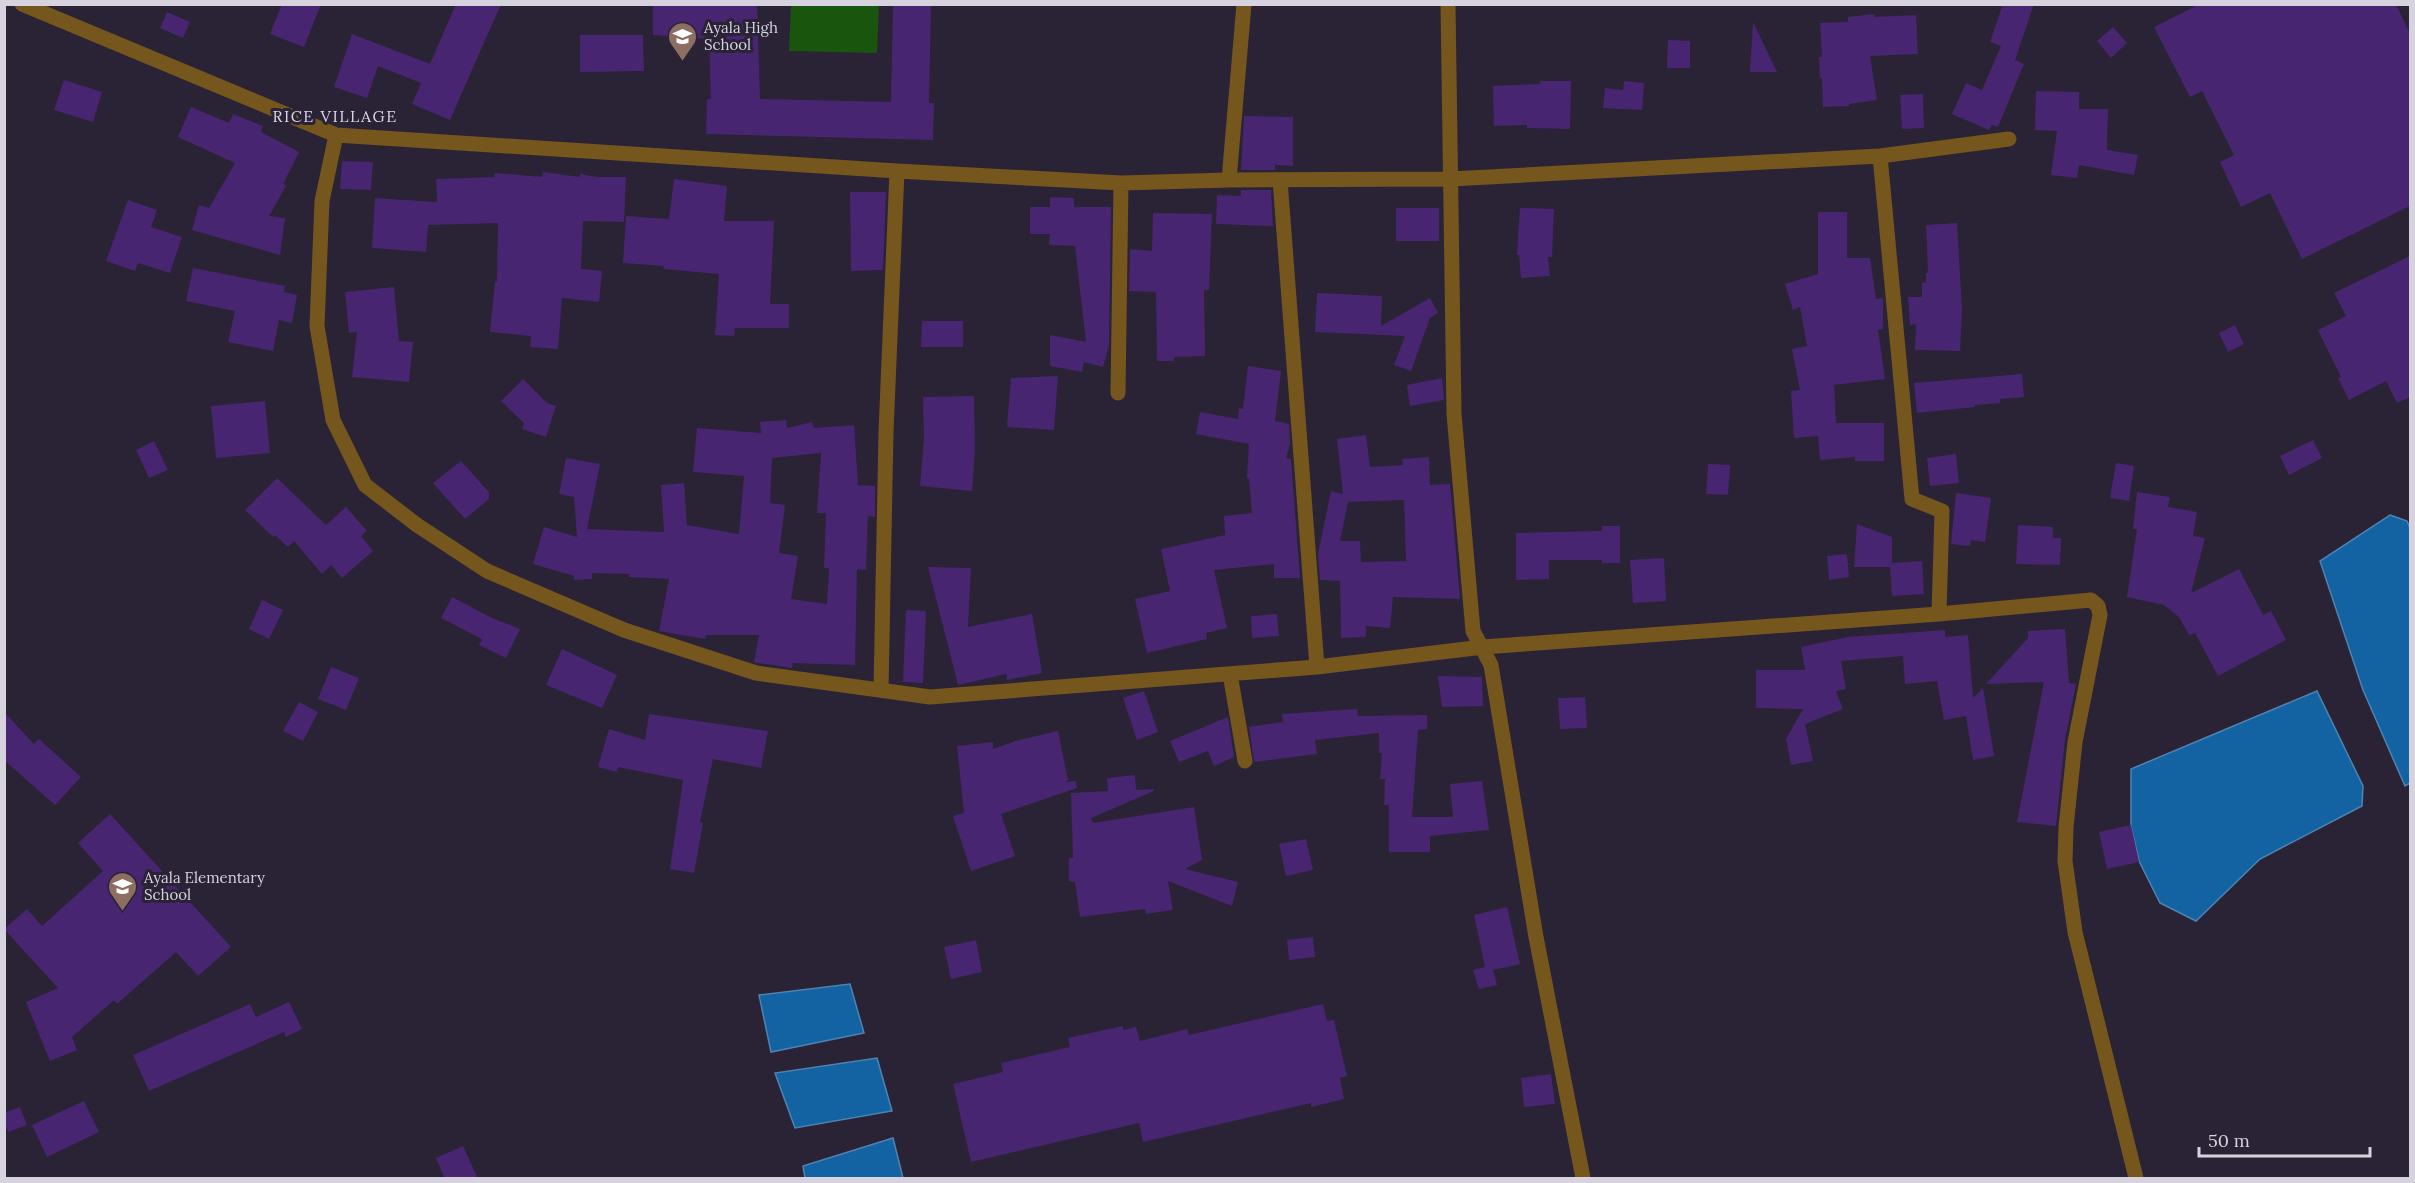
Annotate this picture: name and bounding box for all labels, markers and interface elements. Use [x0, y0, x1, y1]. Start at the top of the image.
place label: Ayala High School [703, 18, 778, 54]
school or university icon: Ayala High School [667, 20, 699, 62]
district label: RICE VILLAGE [272, 106, 398, 126]
place label: Ayala Elementary School [143, 868, 265, 904]
school or university icon: Ayala Elementary School [107, 870, 139, 912]
scale bar [2199, 1120, 2370, 1158]
text: 50 m [2208, 1129, 2250, 1152]

